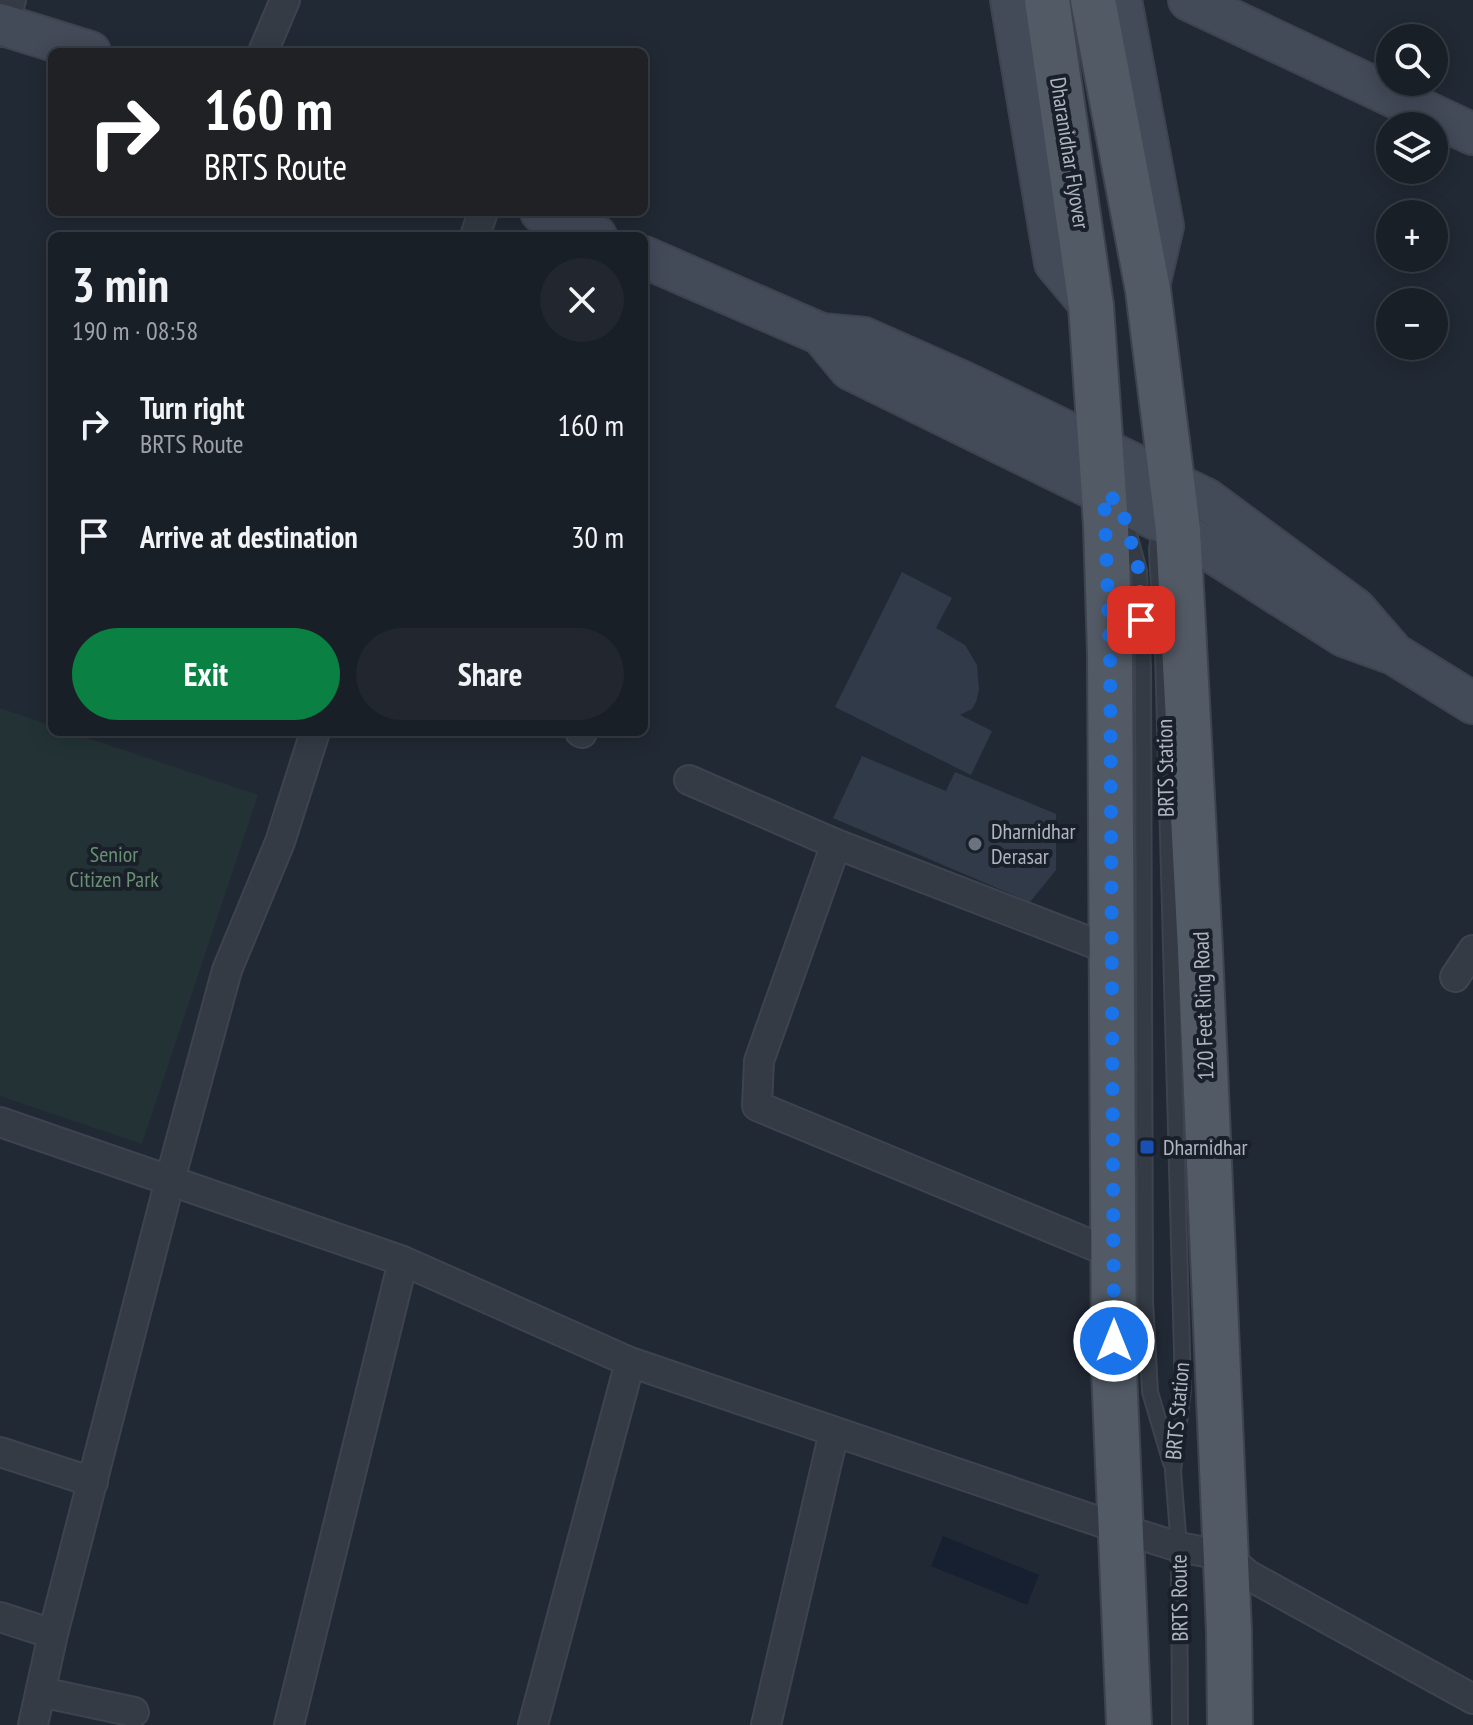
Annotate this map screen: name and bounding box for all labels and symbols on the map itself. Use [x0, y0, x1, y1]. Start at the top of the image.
street label: Dharanidhar Flyover [1044, 75, 1096, 231]
pin [1107, 586, 1175, 654]
street label: BRTS Station [1150, 719, 1180, 817]
place label: Dharnidhar Derasar [991, 817, 1076, 870]
marker: Dharnidhar Derasar [966, 835, 984, 853]
park label: Senior Citizen Park [69, 840, 159, 893]
street label: 120 Feet Ring Road [1186, 931, 1220, 1081]
place label: Dharnidhar [1163, 1133, 1248, 1161]
marker: Dharnidhar [1138, 1138, 1156, 1156]
position arrow [1072, 1299, 1156, 1383]
street label: BRTS Station [1159, 1361, 1195, 1461]
street label: BRTS Route [1164, 1554, 1194, 1642]

